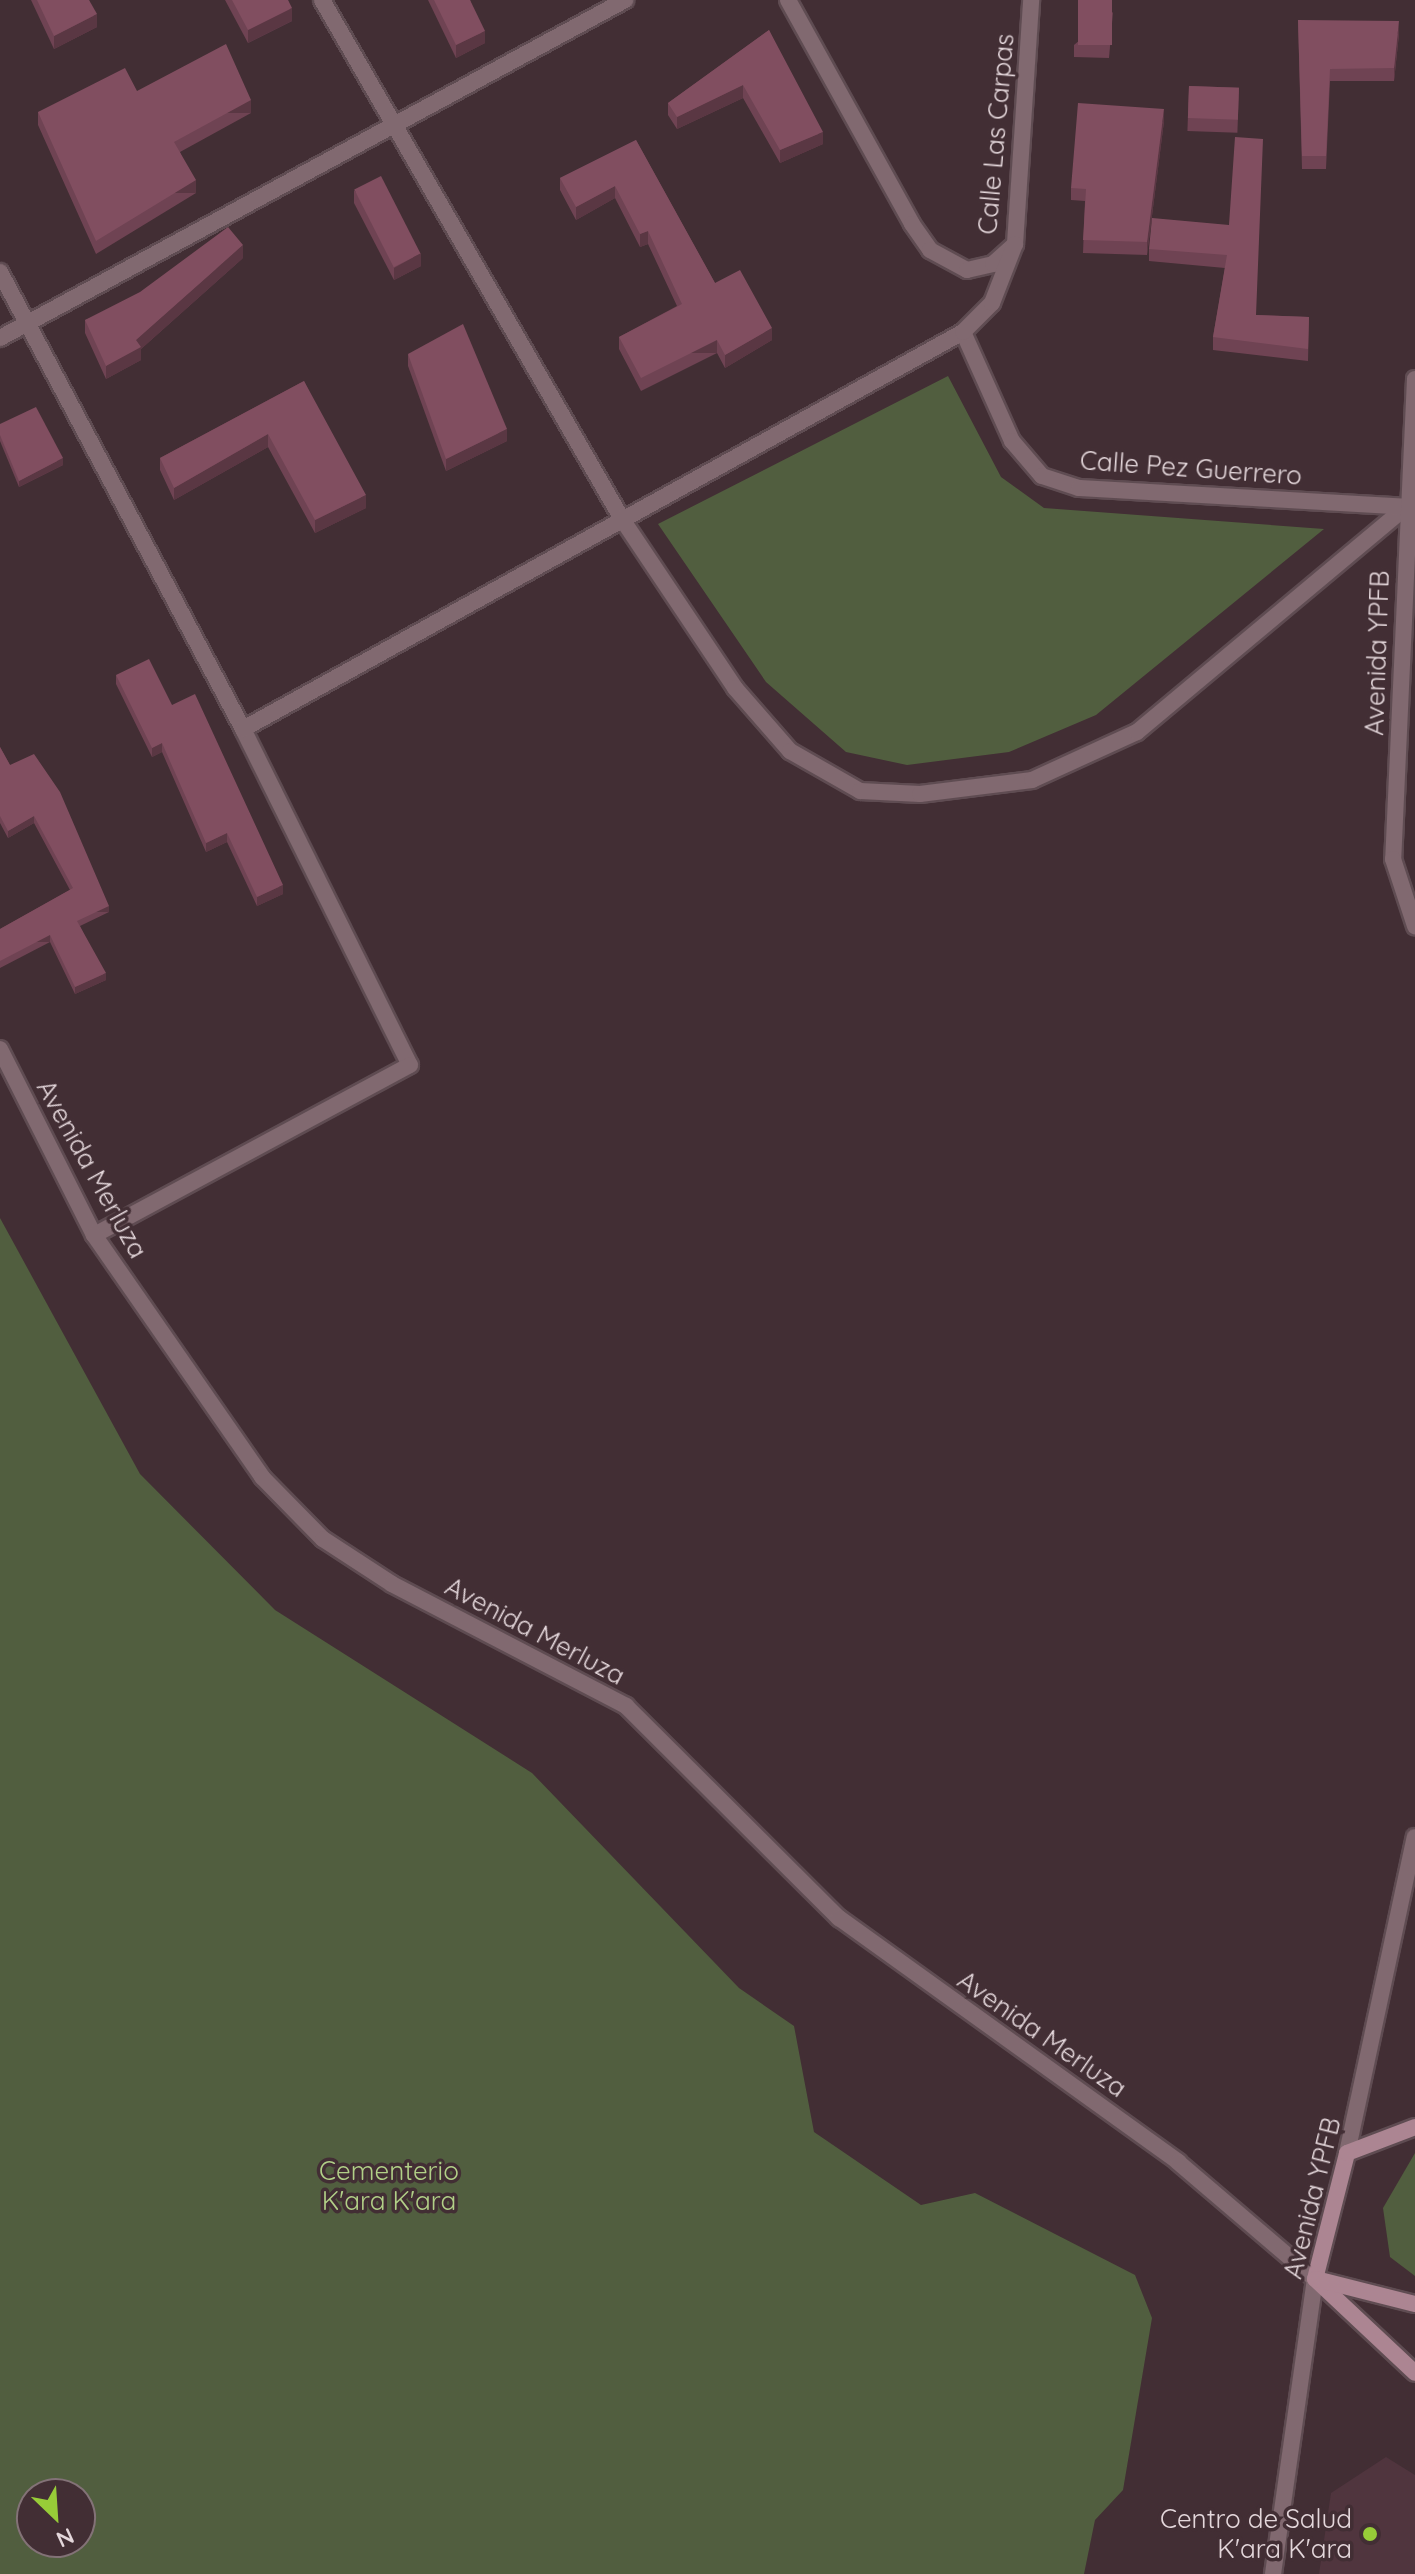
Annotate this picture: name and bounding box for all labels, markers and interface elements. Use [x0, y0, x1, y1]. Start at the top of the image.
street label: Calle Las Carpas [972, 32, 1020, 236]
street label: Calle Pez Guerrero [1079, 445, 1303, 491]
street label: Avenida YPFB [1359, 570, 1395, 736]
street label: Avenida Merluza [30, 1075, 154, 1263]
street label: Avenida Merluza [440, 1571, 630, 1691]
street label: Avenida Merluza [952, 1964, 1132, 2104]
street label: Avenida YPFB [1277, 2114, 1347, 2282]
park label: Cementerio K'ara K'ara [319, 2155, 459, 2216]
north arrow [16, 2478, 96, 2558]
place label: Centro de Salud K'ara K'ara [1160, 2503, 1352, 2564]
text: N [52, 2522, 79, 2554]
marker: Centro de Salud K'ara K'ara [1359, 2523, 1381, 2545]

